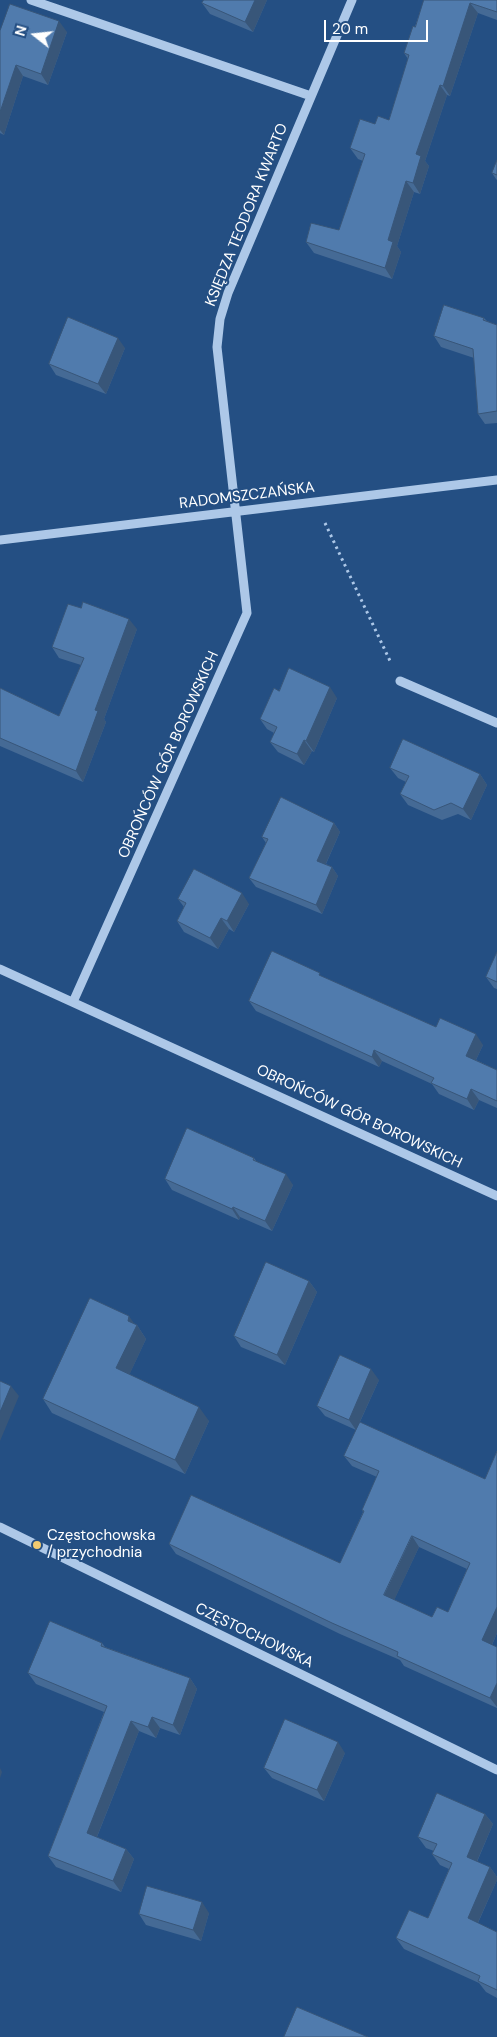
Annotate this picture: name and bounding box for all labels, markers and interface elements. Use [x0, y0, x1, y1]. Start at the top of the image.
north arrow [10, 10, 60, 60]
scale bar [327, 10, 431, 42]
text: 20 m [332, 19, 368, 39]
text: N [11, 23, 31, 38]
street label: KSIĘDZA TEODORA KWARTO [202, 121, 292, 309]
street label: RADOMSZCZAŃSKA [178, 479, 316, 513]
street label: OBROŃCÓW GÓR BOROWSKICH [115, 649, 223, 861]
street label: OBROŃCÓW GÓR BOROWSKICH [253, 1061, 465, 1173]
place label: Częstochowska / przychodnia [47, 1527, 155, 1562]
marker: Częstochowska / przychodnia [31, 1539, 43, 1551]
street label: CZĘSTOCHOWSKA [192, 1600, 316, 1672]

